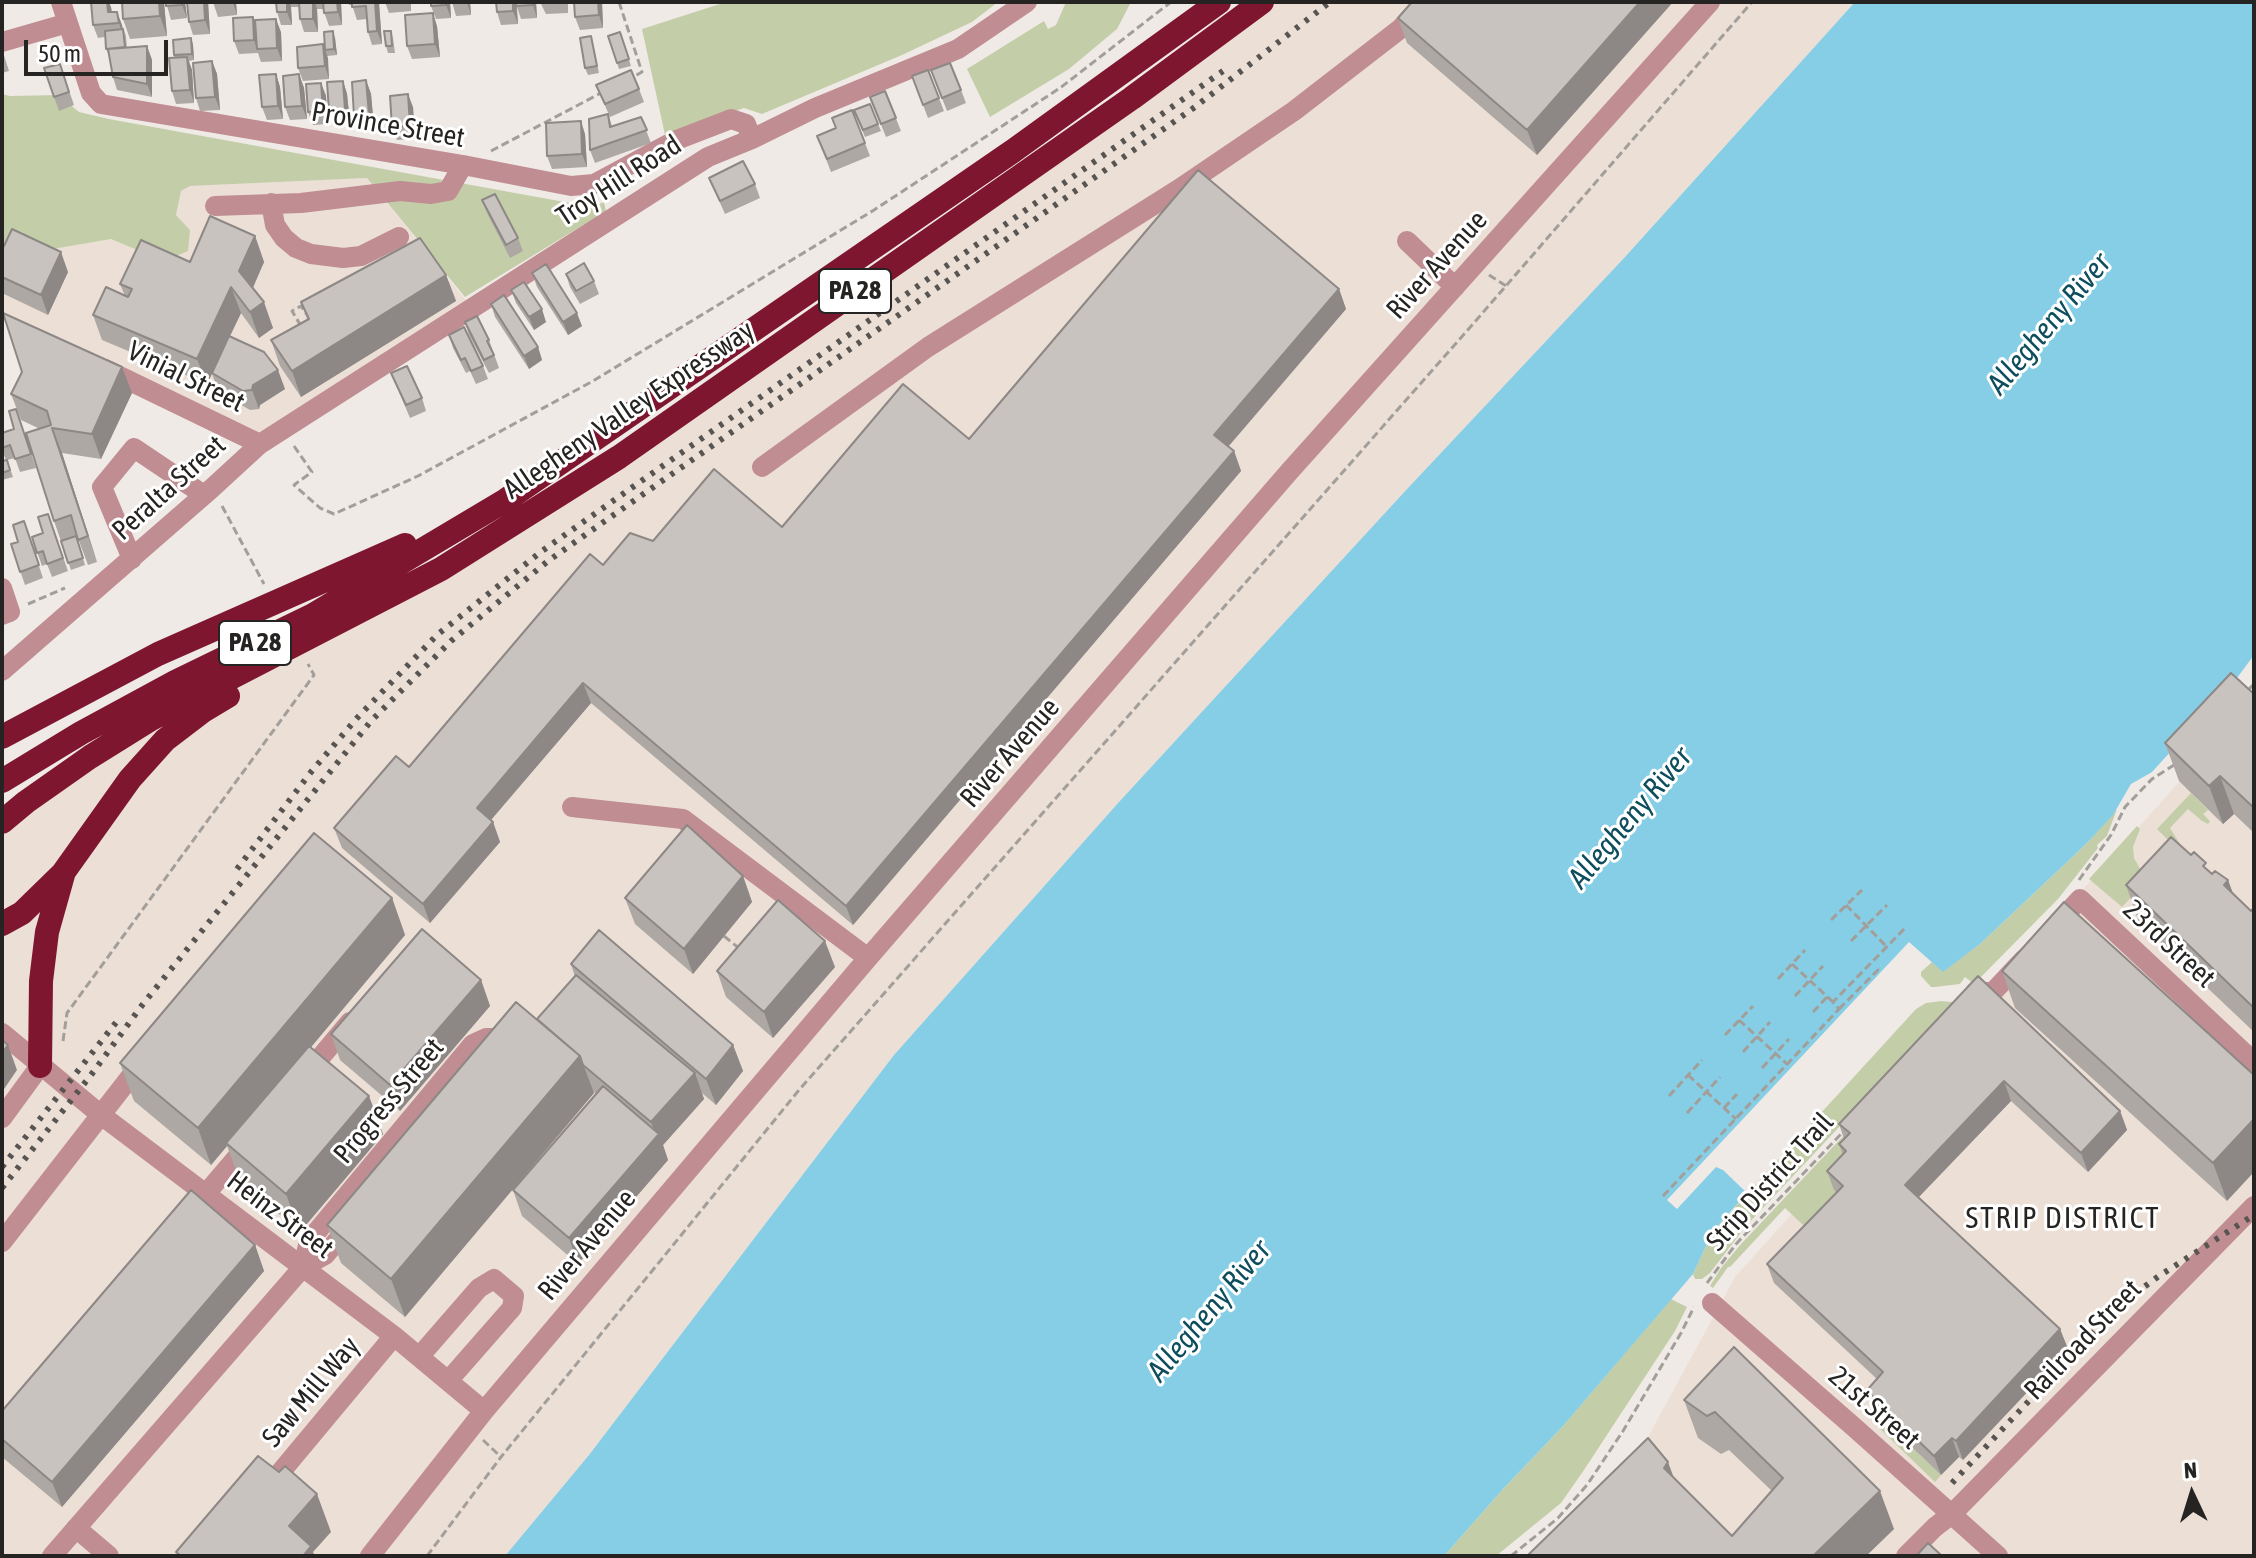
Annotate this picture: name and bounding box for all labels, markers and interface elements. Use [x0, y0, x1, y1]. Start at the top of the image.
scale bar [28, 24, 172, 74]
text: 50 m [38, 40, 81, 67]
street label: Province Street [309, 95, 467, 155]
street label: Troy Hill Road [550, 128, 688, 234]
street label: River Avenue [1380, 204, 1494, 326]
water label: Allegheny River [1980, 246, 2118, 402]
road number: PA 28 [819, 269, 891, 313]
street label: Allegheny Valley Expressway [497, 314, 761, 506]
street label: Vinial Street [122, 334, 250, 420]
street label: Peralta Street [105, 428, 233, 548]
road number: PA 28 [219, 621, 291, 665]
street label: River Avenue [953, 691, 1067, 815]
water label: Allegheny River [1561, 740, 1699, 896]
street label: 23rd Street [2116, 893, 2222, 995]
street label: Progress Street [327, 1032, 451, 1170]
street label: Strip District Trail [1699, 1106, 1841, 1258]
street label: Heinz Street [220, 1164, 340, 1266]
street label: River Avenue [531, 1183, 643, 1307]
district label: STRIP DISTRICT [1966, 1201, 2160, 1237]
water label: Allegheny River [1140, 1233, 1278, 1389]
street label: Railroad Street [2017, 1273, 2149, 1407]
street label: Saw Mill Way [255, 1330, 367, 1454]
street label: 21st Street [1822, 1359, 1926, 1457]
north arrow [2152, 1454, 2232, 1534]
text: N [2183, 1457, 2198, 1483]

